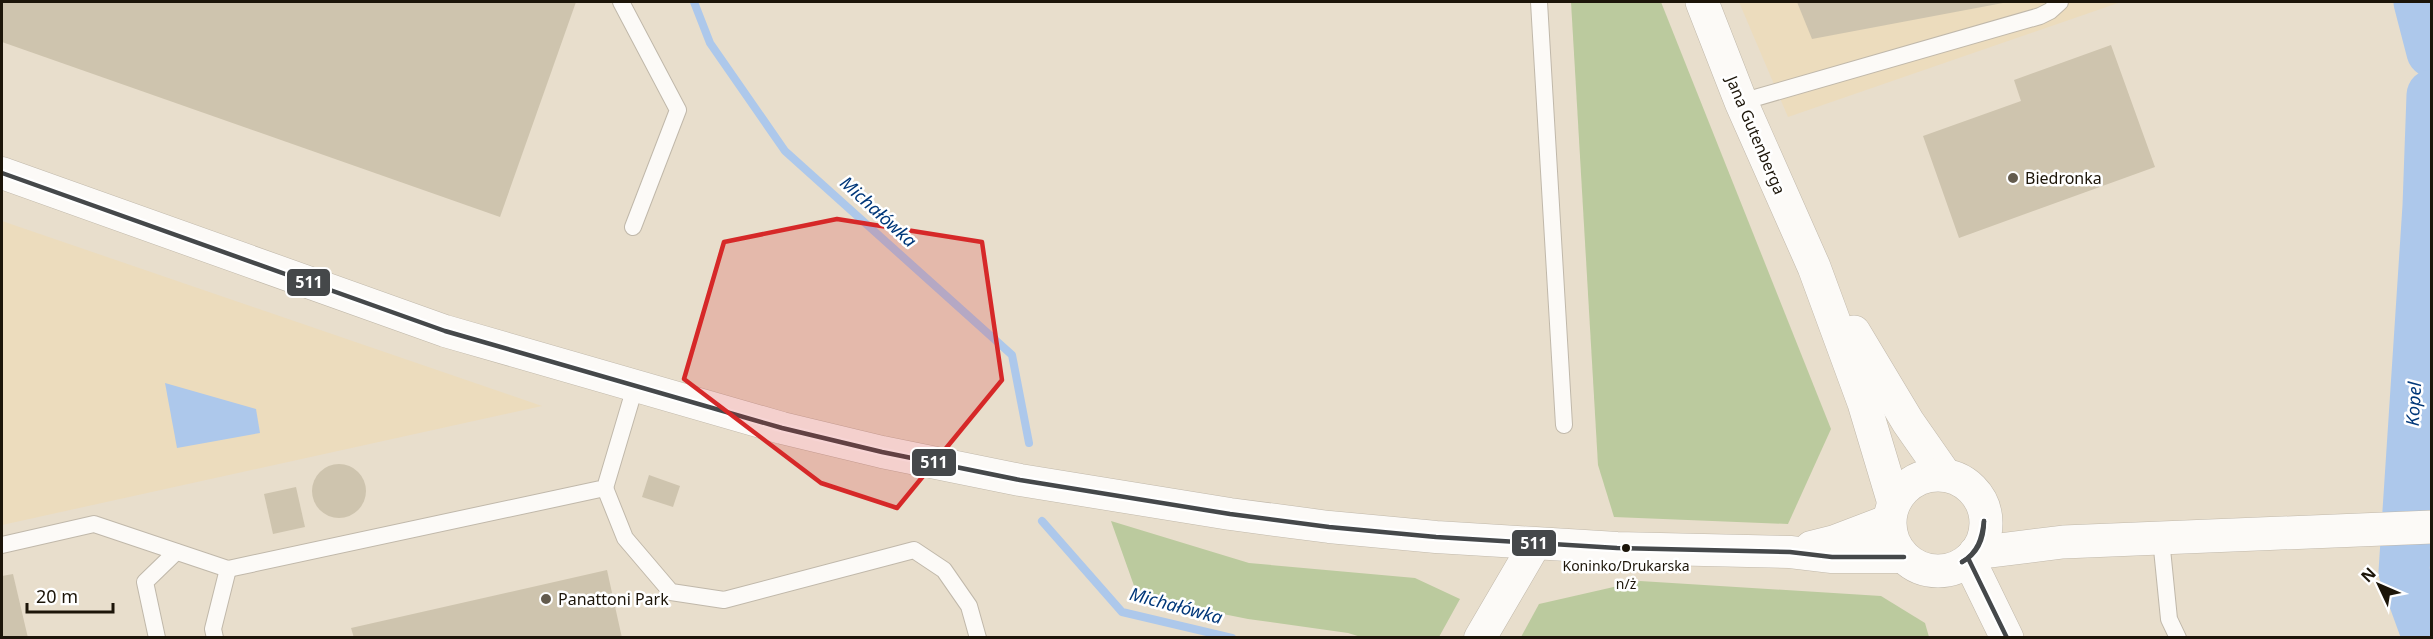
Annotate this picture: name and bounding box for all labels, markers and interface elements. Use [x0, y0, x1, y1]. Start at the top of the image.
street label: Jana Gutenberga [1720, 71, 1791, 198]
place label: Biedronka [2025, 167, 2102, 189]
water label: Michałówka [835, 171, 922, 252]
marker: Biedronka [2006, 171, 2020, 185]
line badge: 511 [286, 268, 331, 297]
text: 511 [295, 271, 323, 293]
water label: Kopel [2400, 381, 2426, 427]
line badge: 511 [911, 448, 957, 477]
text: 511 [920, 451, 948, 473]
line badge: 511 [1511, 529, 1557, 557]
text: 511 [1520, 532, 1548, 554]
marker: Koninko/Drukarska n/ż [1620, 542, 1632, 554]
north arrow [2349, 555, 2409, 615]
place label: Koninko/Drukarska n/ż [1562, 556, 1690, 593]
text: N [2356, 562, 2381, 587]
scale bar [27, 576, 112, 614]
water label: Michałówka [1127, 581, 1225, 629]
text: 20 m [36, 584, 78, 608]
place label: Panattoni Park [558, 588, 669, 610]
marker: Panattoni Park [539, 592, 553, 606]

